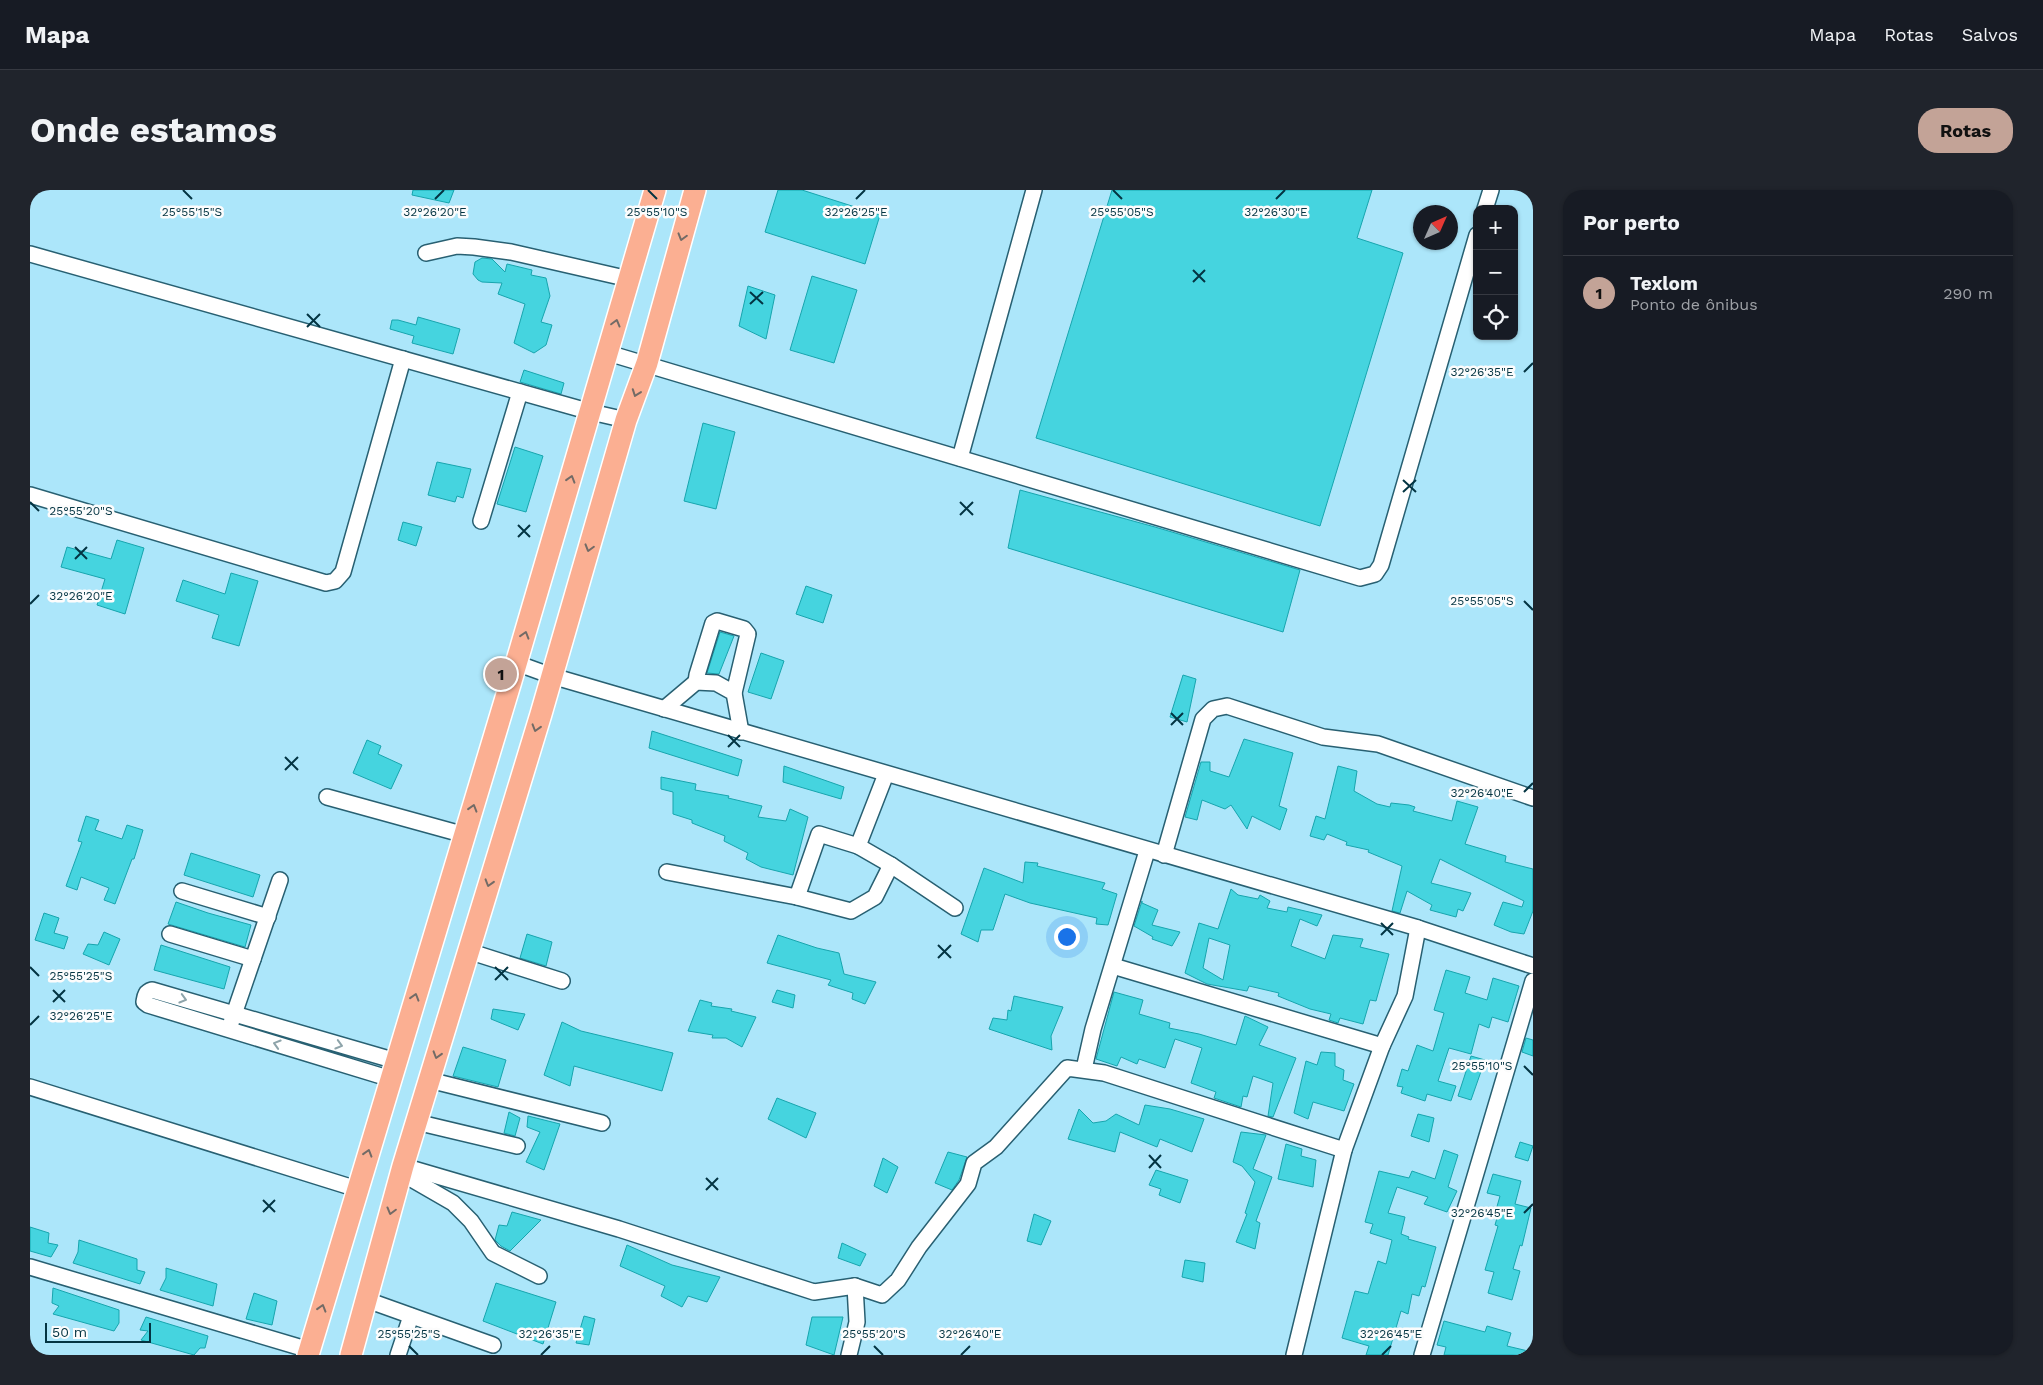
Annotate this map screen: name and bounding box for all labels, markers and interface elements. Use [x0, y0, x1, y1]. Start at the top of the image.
text: Mapa [25, 21, 90, 49]
text: Mapa [1809, 24, 1856, 45]
text: Rotas [1884, 24, 1934, 45]
text: Salvos [1962, 24, 2018, 45]
button: Rotas [1918, 108, 2013, 153]
text: Onde estamos [30, 109, 277, 151]
text: 25°55'15"S [162, 205, 222, 219]
text: 32°26'20"E [403, 205, 467, 219]
text: 25°55'10"S [627, 205, 687, 219]
text: 32°26'25"E [824, 205, 888, 219]
text: 25°55'05"S [1090, 205, 1154, 219]
text: 32°26'30"E [1244, 205, 1308, 219]
north arrow [1413, 205, 1458, 250]
map controls [1473, 205, 1518, 340]
button: + [1473, 205, 1518, 250]
text: Por perto [1583, 210, 1680, 235]
one-way arrow [677, 233, 688, 241]
button: − [1473, 250, 1518, 295]
text: Texlom [1630, 272, 1698, 295]
text: 1 [1596, 284, 1602, 303]
text: 290 m [1943, 284, 1993, 303]
button: locate [1473, 295, 1518, 340]
text: Ponto de ônibus [1630, 295, 1758, 314]
one-way arrow [611, 319, 621, 327]
text: 32°26'35"E [1450, 365, 1514, 379]
one-way arrow [632, 388, 642, 396]
one-way arrow [566, 475, 576, 484]
text: 25°55'20"S [49, 504, 113, 518]
one-way arrow [584, 544, 594, 552]
text: 32°26'20"E [49, 589, 113, 603]
text: 25°55'05"S [1450, 594, 1514, 608]
one-way arrow [519, 631, 529, 639]
pin: 1 [485, 655, 517, 693]
one-way arrow [532, 723, 542, 731]
text: 32°26'40"E [1451, 786, 1514, 800]
one-way arrow [467, 805, 477, 813]
one-way arrow [485, 878, 495, 887]
your location [1054, 924, 1080, 950]
text: 25°55'25"S [50, 969, 112, 983]
one-way arrow [179, 994, 187, 1004]
one-way arrow [410, 994, 420, 1002]
text: 32°26'25"E [49, 1009, 113, 1023]
one-way arrow [335, 1039, 343, 1049]
one-way arrow [274, 1040, 282, 1050]
one-way arrow [432, 1051, 442, 1059]
text: 25°55'10"S [1452, 1059, 1512, 1073]
one-way arrow [363, 1149, 373, 1157]
text: 32°26'45"E [1451, 1206, 1514, 1220]
one-way arrow [386, 1207, 396, 1215]
one-way arrow [316, 1305, 326, 1313]
scale bar [45, 1320, 151, 1343]
text: 50 m [52, 1324, 87, 1340]
text: 25°55'25"S [378, 1327, 440, 1341]
text: 32°26'35"E [518, 1327, 582, 1341]
text: 25°55'20"S [842, 1327, 906, 1341]
text: 32°26'40"E [939, 1327, 1002, 1341]
text: 32°26'45"E [1360, 1327, 1423, 1341]

